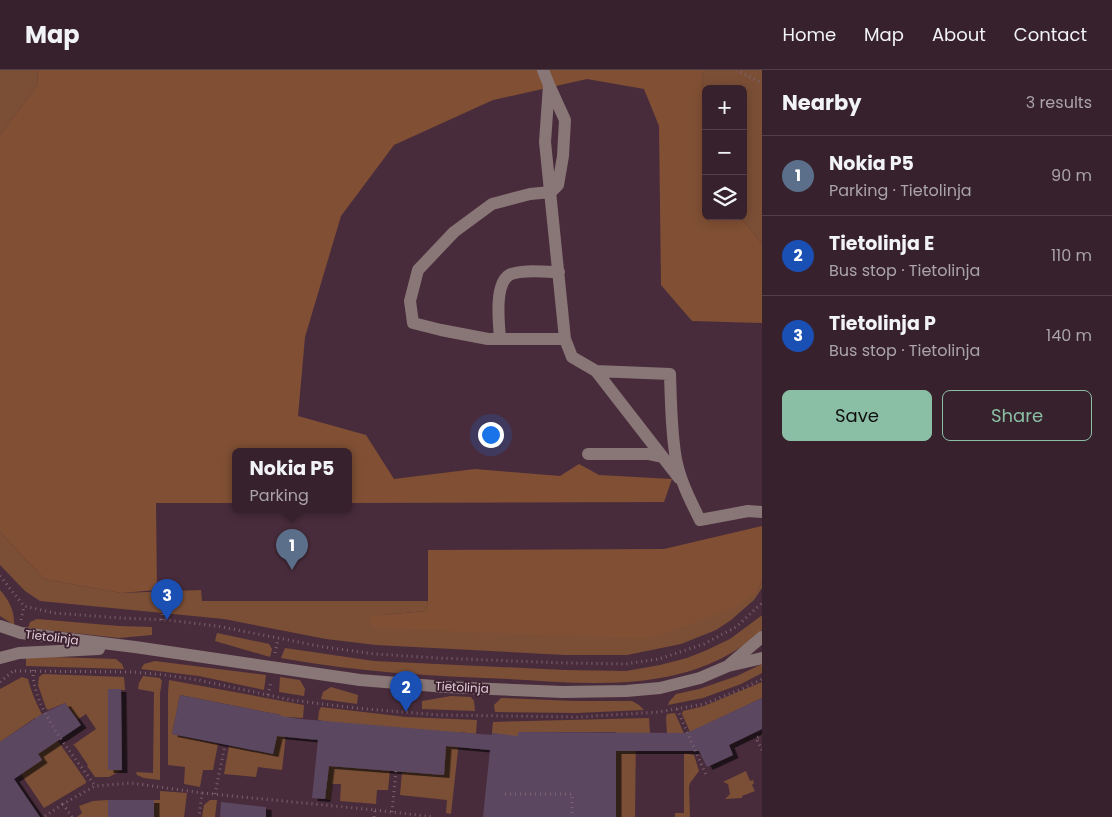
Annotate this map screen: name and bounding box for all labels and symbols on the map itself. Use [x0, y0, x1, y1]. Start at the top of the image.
your location [478, 422, 504, 448]
pin: 1 [276, 529, 308, 570]
pin: 3 [151, 579, 183, 620]
street label: Tietolinja [24, 625, 80, 649]
pin: 2 [390, 671, 422, 712]
street label: Tietolinja [435, 677, 489, 697]

